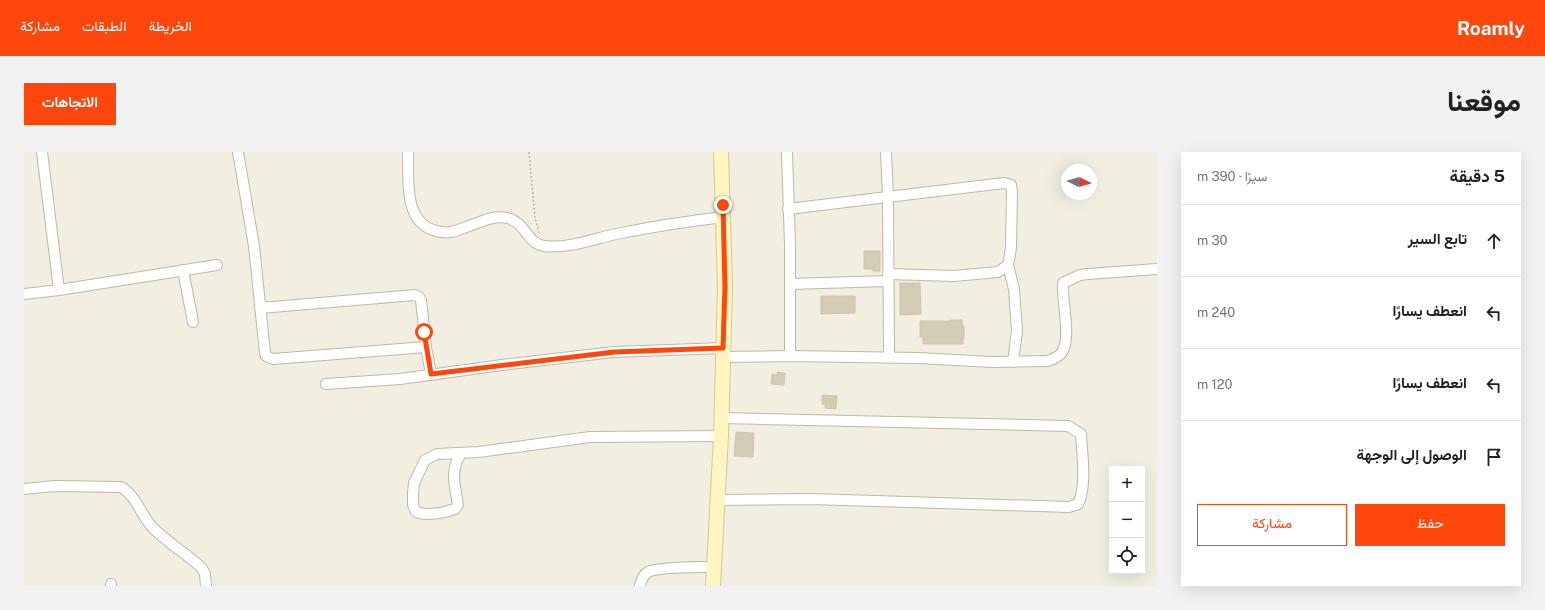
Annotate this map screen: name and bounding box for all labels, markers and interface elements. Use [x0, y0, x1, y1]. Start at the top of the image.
text: Roamly [1457, 17, 1525, 39]
text: مشاركة [20, 18, 60, 34]
text: الطبقات [82, 18, 126, 34]
text: الخريطة [148, 18, 192, 34]
button: الاتجاهات [24, 83, 116, 125]
text: موقعنا [1447, 84, 1521, 117]
north arrow [1061, 164, 1097, 200]
text: 5 دقيقة [1450, 166, 1505, 186]
text: سيرًا · 390 m [1197, 169, 1267, 184]
route end [714, 196, 732, 214]
text: تابع السير [1408, 230, 1467, 247]
icon: ahead [1483, 230, 1505, 252]
text: 30 m [1197, 233, 1227, 248]
text: انعطف يسارًا [1393, 302, 1467, 319]
icon: left [1483, 302, 1505, 324]
text: 240 m [1197, 305, 1235, 320]
route start [415, 323, 433, 341]
text: انعطف يسارًا [1393, 374, 1467, 391]
icon: left [1483, 374, 1505, 396]
text: 120 m [1197, 377, 1232, 392]
text: الوصول إلى الوجهة [1357, 446, 1467, 463]
icon: arrive [1483, 446, 1505, 468]
map controls [1109, 466, 1145, 574]
button: + [1109, 466, 1145, 502]
button: − [1109, 502, 1145, 538]
button: مشاركة [1197, 504, 1347, 546]
button: حفظ [1355, 504, 1505, 546]
button: locate [1109, 538, 1145, 574]

